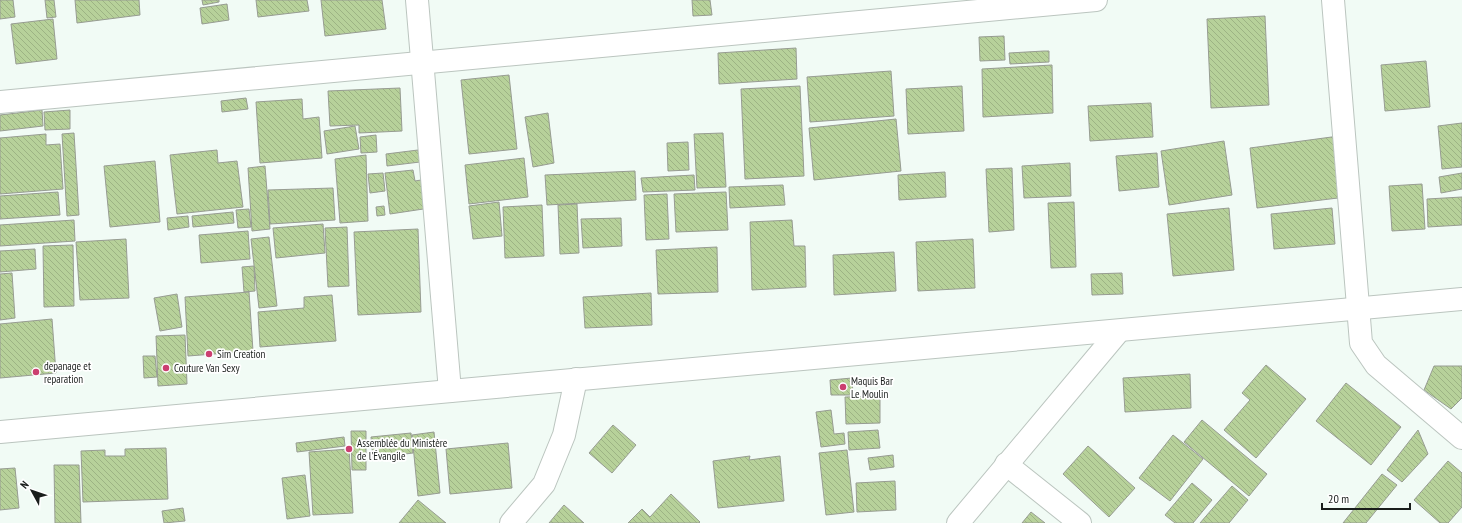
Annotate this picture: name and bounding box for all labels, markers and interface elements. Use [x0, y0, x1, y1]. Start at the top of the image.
place label: Sim Creation [217, 347, 266, 361]
marker: Sim Creation [204, 349, 214, 359]
place label: depanage et reparation [44, 359, 91, 386]
place label: Couture Van Sexy [174, 361, 240, 375]
marker: Couture Van Sexy [161, 363, 171, 373]
marker: depanage et reparation [31, 367, 41, 377]
place label: Maquis Bar Le Moulin [851, 374, 893, 401]
marker: Maquis Bar Le Moulin [838, 382, 848, 392]
place label: Assemblée du Ministère de l'Évangile [357, 436, 448, 463]
marker: Assemblée du Ministère de l'Évangile [344, 444, 354, 454]
north arrow [12, 471, 52, 511]
text: N [17, 478, 32, 491]
scale bar [1322, 485, 1410, 511]
text: 20 m [1328, 491, 1349, 506]

